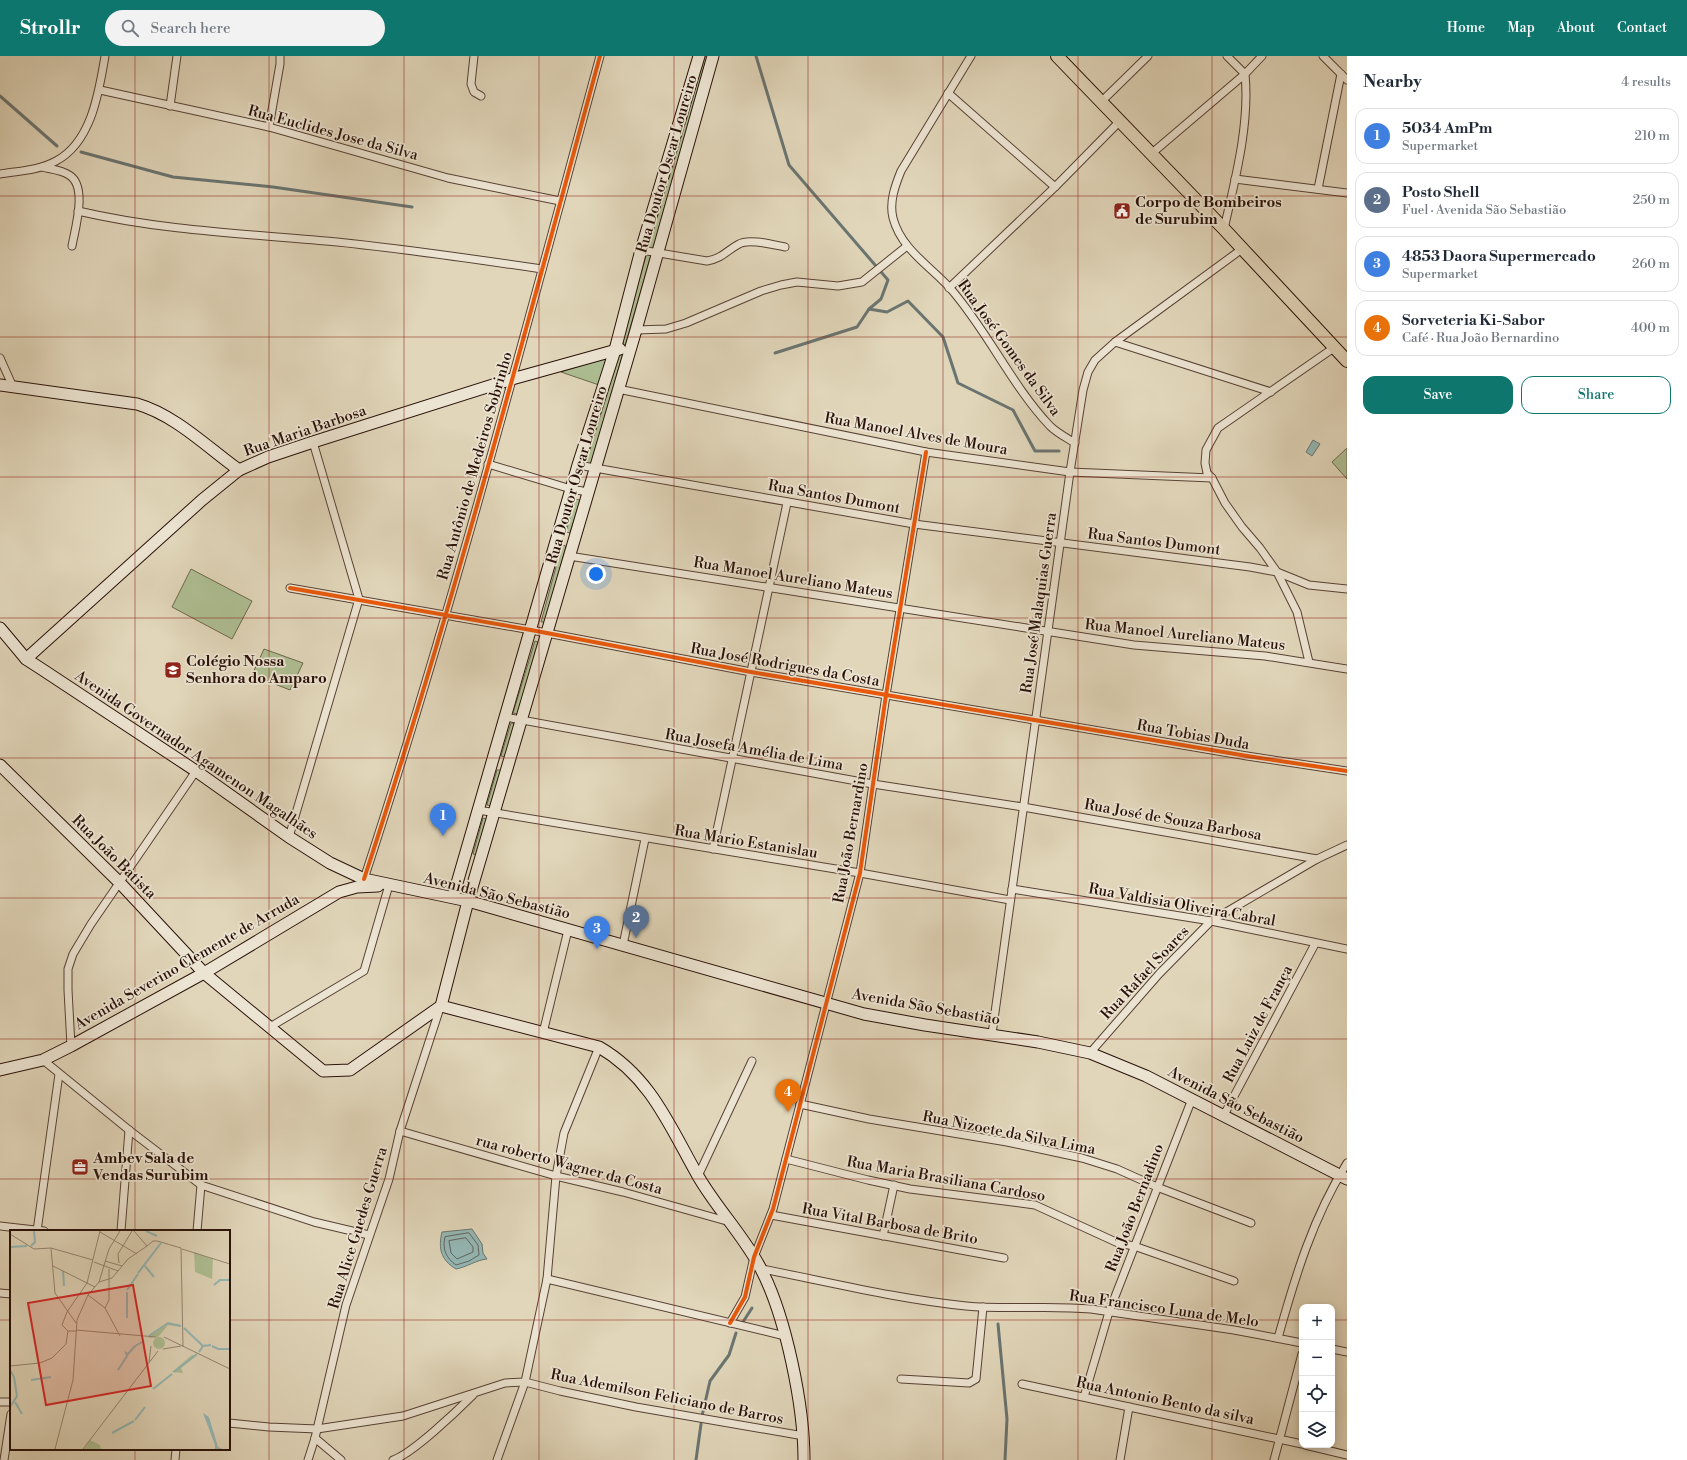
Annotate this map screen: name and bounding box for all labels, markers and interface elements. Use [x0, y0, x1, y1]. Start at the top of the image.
search box [105, 10, 385, 46]
text: Strollr [20, 16, 81, 40]
icon: search [119, 17, 141, 39]
text: Search here [151, 19, 231, 38]
text: Home [1447, 19, 1485, 37]
text: Map [1507, 19, 1535, 37]
text: About [1557, 19, 1595, 37]
text: Contact [1617, 19, 1667, 37]
text: Nearby [1363, 71, 1422, 93]
street label: Rua Doutor Oscar Loureiro [632, 73, 702, 255]
text: 4 results [1621, 74, 1671, 90]
street label: Rua Euclides Jose da Silva [246, 101, 421, 165]
text: 5034 AmPm [1402, 119, 1492, 138]
text: 1 [1374, 128, 1380, 144]
text: 210 m [1635, 128, 1670, 144]
text: Supermarket [1402, 138, 1478, 154]
text: Posto Shell [1402, 183, 1479, 202]
text: 2 [1373, 192, 1381, 208]
text: 250 m [1633, 192, 1670, 208]
place label: Corpo de Bombeiros de Surubim [1135, 193, 1282, 229]
public building icon: Corpo de Bombeiros de Surubim [1112, 201, 1132, 221]
text: Fuel · Avenida São Sebastião [1402, 202, 1566, 218]
text: 4853 Daora Supermercado [1402, 247, 1596, 266]
text: 3 [1373, 256, 1381, 272]
text: 260 m [1632, 256, 1670, 272]
text: Supermarket [1402, 266, 1478, 282]
street label: Rua José Gomes da Silva [953, 276, 1065, 420]
text: Sorveteria Ki-Sabor [1402, 311, 1545, 330]
text: 4 [1373, 320, 1381, 336]
text: 400 m [1631, 320, 1670, 336]
text: Café · Rua João Bernardino [1402, 330, 1559, 346]
street label: Rua Antônio de Medeiros Sobrinho [433, 350, 517, 582]
button: Save [1363, 376, 1513, 414]
button: Share [1521, 376, 1671, 414]
street label: Rua Doutor Oscar Loureiro [542, 384, 612, 566]
street label: Rua Maria Barbosa [241, 401, 369, 461]
street label: Rua Manoel Alves de Moura [823, 409, 1009, 460]
street label: Rua Santos Dumont [766, 476, 902, 518]
street label: Rua José Malaquias Guerra [1017, 511, 1061, 695]
street label: Rua Santos Dumont [1086, 524, 1222, 560]
street label: Rua Manoel Aureliano Mateus [692, 553, 894, 603]
your location [586, 564, 606, 584]
street label: Rua Manoel Aureliano Mateus [1084, 615, 1286, 655]
street label: Rua José Rodrigues da Costa [689, 639, 882, 691]
place label: Colégio Nossa Senhora do Amparo [186, 652, 327, 688]
school or university icon: Colégio Nossa Senhora do Amparo [163, 660, 183, 680]
street label: Avenida Governador Agamenon Magalhães [70, 666, 321, 844]
street label: Rua Tobias Duda [1135, 716, 1251, 754]
street label: Rua Josefa Amélia de Lima [663, 725, 845, 775]
street label: Rua João Bernardino [829, 761, 873, 905]
street label: Rua José de Souza Barbosa [1083, 795, 1264, 845]
pin: 1 [430, 803, 456, 836]
street label: Rua João Batista [68, 811, 161, 904]
street label: Rua Mario Estanislau [673, 821, 820, 863]
street label: Avenida São Sebastião [421, 868, 572, 923]
street label: Rua Valdisia Oliveira Cabral [1087, 879, 1278, 931]
street label: Avenida Severino Clemente de Arruda [70, 890, 303, 1035]
pin: 2 [623, 905, 649, 938]
pin: 3 [584, 916, 610, 949]
street label: Rua Rafael Soares [1097, 922, 1193, 1024]
street label: Rua Luiz de França [1219, 962, 1297, 1086]
street label: Avenida São Sebastião [849, 984, 1002, 1029]
street label: Avenida São Sebastião [1164, 1062, 1307, 1148]
pin: 4 [775, 1079, 801, 1112]
street label: Rua Nizoete da Silva Lima [921, 1107, 1097, 1159]
street label: rua roberto Wagner da Costa [474, 1131, 665, 1199]
street label: Rua João Bernadino [1102, 1141, 1168, 1275]
street label: Rua Alice Guedes Guerra [324, 1144, 392, 1311]
place label: Ambev Sala de Vendas Surubim [92, 1149, 209, 1185]
street label: Rua Maria Brasiliana Cardoso [845, 1152, 1047, 1206]
office icon: Ambev Sala de Vendas Surubim [70, 1157, 90, 1177]
street label: Rua Vital Barbosa de Brito [800, 1199, 980, 1249]
inset map [10, 1230, 230, 1450]
street label: Rua Francisco Luna de Melo [1068, 1286, 1260, 1332]
map controls [1299, 1304, 1335, 1448]
button: + [1299, 1304, 1335, 1340]
button: − [1299, 1340, 1335, 1376]
street label: Rua Ademilson Feliciano de Barros [549, 1365, 785, 1429]
street label: Rua Antonio Bento da silva [1074, 1373, 1256, 1429]
button: locate [1299, 1376, 1335, 1412]
button: layers [1299, 1412, 1335, 1448]

